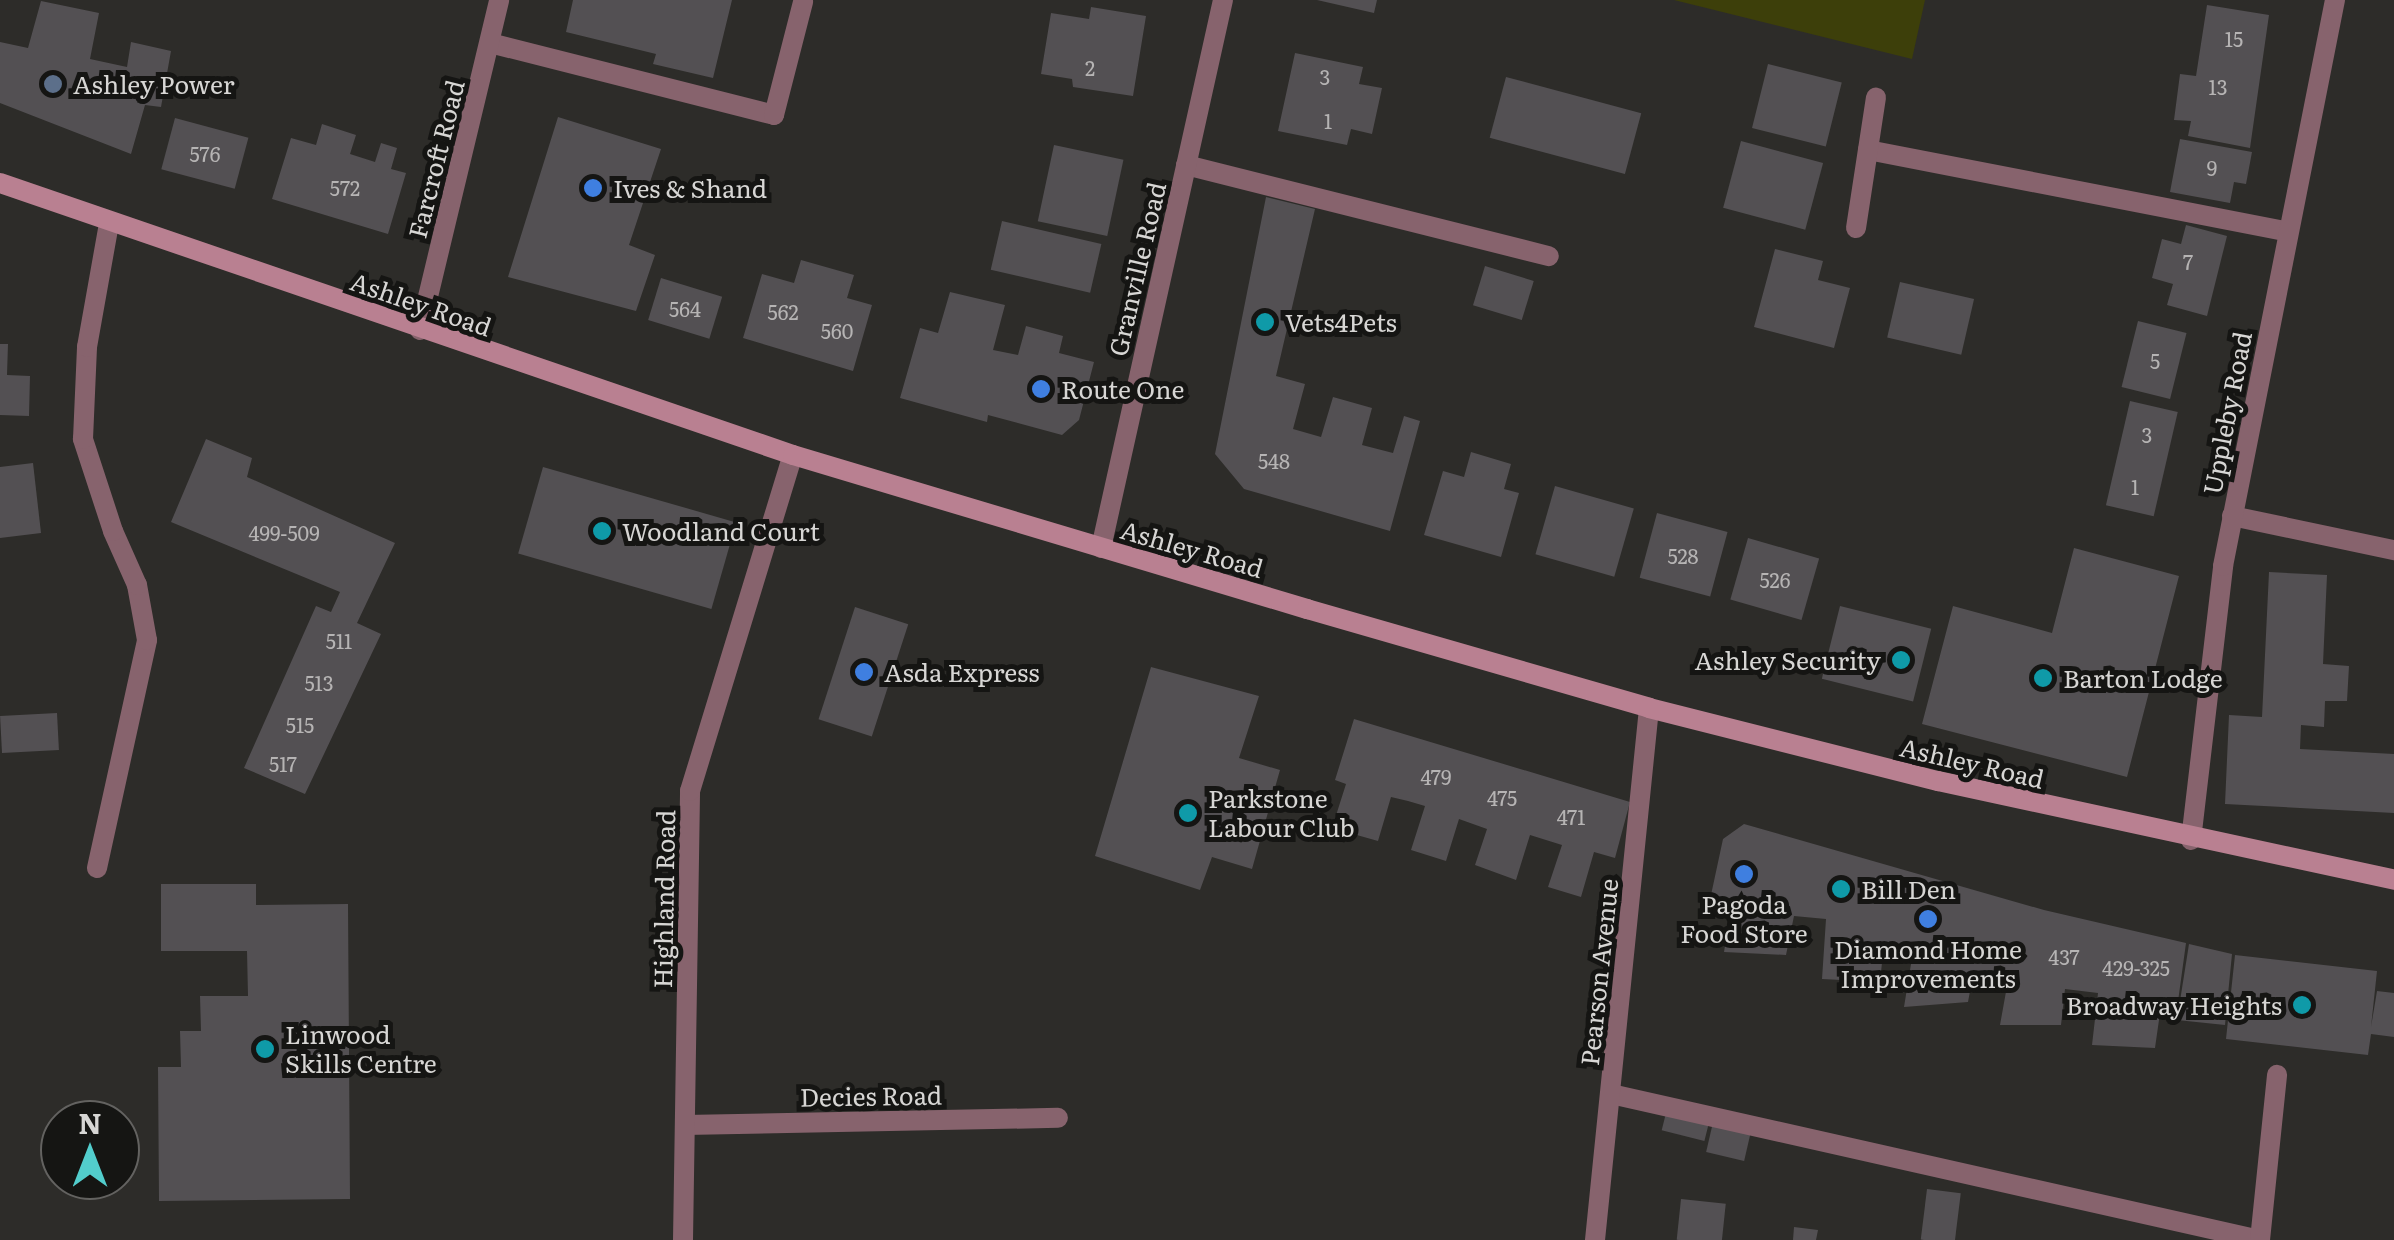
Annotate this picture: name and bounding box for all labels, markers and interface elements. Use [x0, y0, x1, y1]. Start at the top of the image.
house number: 15 [2225, 26, 2243, 50]
house number: 2 [1085, 55, 1095, 79]
house number: 3 [1320, 64, 1330, 88]
place label: Ashley Power [73, 69, 234, 99]
marker: Ashley Power [42, 73, 64, 95]
house number: 13 [2209, 74, 2227, 98]
street label: Farcroft Road [402, 77, 470, 241]
house number: 1 [1324, 108, 1332, 132]
house number: 576 [190, 141, 220, 165]
house number: 9 [2207, 155, 2217, 179]
place label: Ives & Shand [613, 173, 767, 203]
house number: 572 [330, 175, 360, 199]
marker: Ives & Shand [582, 177, 604, 199]
street label: Granville Road [1102, 179, 1172, 359]
house number: 7 [2183, 249, 2193, 273]
street label: Ashley Road [347, 266, 495, 342]
house number: 564 [669, 296, 701, 320]
house number: 562 [767, 299, 799, 323]
place label: Vets4Pets [1285, 307, 1397, 337]
marker: Vets4Pets [1254, 311, 1276, 333]
house number: 560 [821, 318, 853, 342]
street label: Uppleby Road [2197, 329, 2257, 497]
house number: 5 [2150, 348, 2160, 372]
place label: Route One [1061, 374, 1184, 404]
marker: Route One [1030, 378, 1052, 400]
house number: 3 [2142, 422, 2152, 446]
house number: 548 [1258, 448, 1290, 472]
house number: 1 [2131, 474, 2139, 498]
street label: Ashley Road [1117, 514, 1267, 584]
place label: Woodland Court [622, 516, 820, 546]
house number: 499-509 [248, 520, 320, 544]
marker: Woodland Court [591, 520, 613, 542]
house number: 528 [1667, 543, 1699, 567]
house number: 526 [1760, 567, 1790, 591]
house number: 511 [326, 628, 352, 652]
place label: Ashley Security [1695, 645, 1881, 675]
marker: Ashley Security [1890, 649, 1912, 671]
place label: Asda Express [884, 657, 1039, 687]
marker: Asda Express [853, 661, 875, 683]
place label: Barton Lodge [2063, 663, 2223, 693]
marker: Barton Lodge [2032, 667, 2054, 689]
house number: 513 [304, 670, 334, 694]
house number: 515 [286, 712, 314, 736]
street label: Ashley Road [1897, 732, 2047, 794]
house number: 517 [269, 751, 297, 775]
house number: 479 [1421, 764, 1451, 788]
place label: Parkstone Labour Club [1208, 784, 1355, 843]
house number: 475 [1487, 785, 1517, 809]
marker: Parkstone Labour Club [1177, 802, 1199, 824]
house number: 471 [1557, 804, 1585, 828]
street label: Highland Road [647, 810, 681, 988]
marker: Pagoda Food Store [1733, 863, 1755, 885]
place label: Bill Den [1861, 874, 1956, 904]
street label: Pearson Avenue [1574, 877, 1624, 1067]
marker: Bill Den [1830, 878, 1852, 900]
place label: Pagoda Food Store [1680, 890, 1808, 949]
marker: Diamond Home Improvements [1917, 908, 1939, 930]
place label: Diamond Home Improvements [1834, 935, 2022, 994]
house number: 437 [2048, 944, 2080, 968]
house number: 429-325 [2102, 955, 2170, 979]
place label: Broadway Heights [2066, 990, 2282, 1020]
marker: Broadway Heights [2291, 994, 2313, 1016]
place label: Linwood Skills Centre [285, 1020, 437, 1079]
marker: Linwood Skills Centre [254, 1038, 276, 1060]
street label: Decies Road [800, 1080, 942, 1112]
north arrow [40, 1100, 140, 1200]
text: N [78, 1101, 102, 1143]

